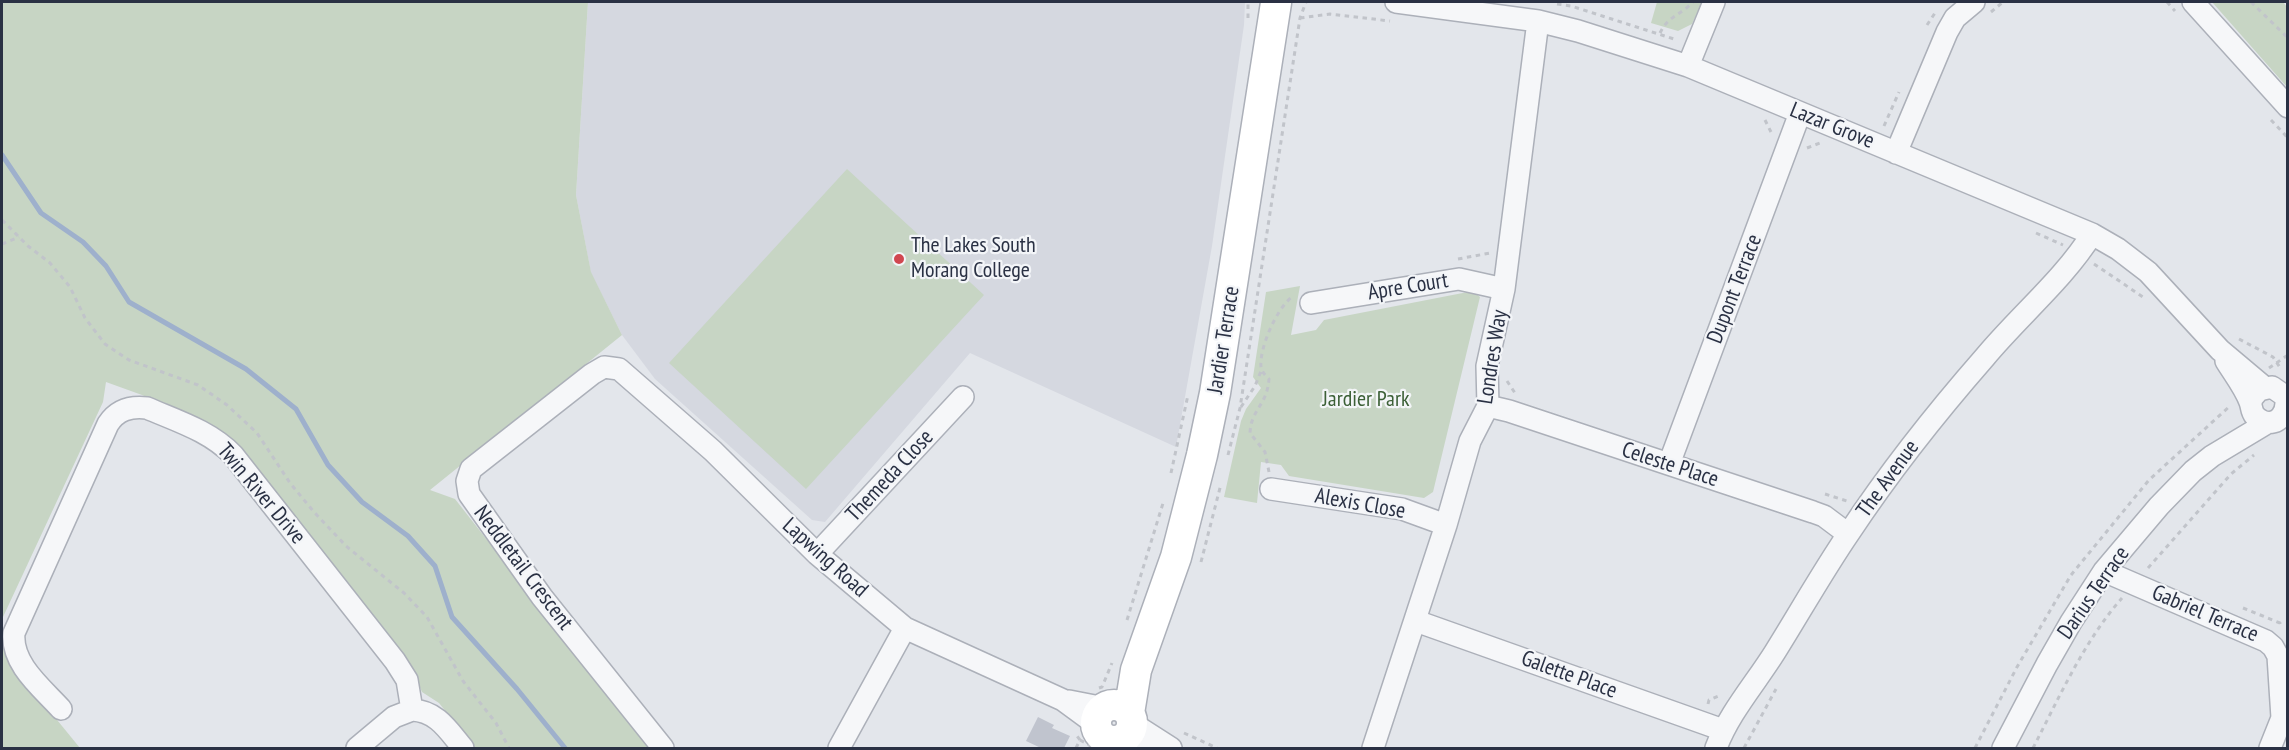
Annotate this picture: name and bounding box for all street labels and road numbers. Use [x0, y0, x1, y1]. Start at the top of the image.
street label: Lazar Grove [1786, 97, 1878, 155]
street label: Dupont Terrace [1702, 231, 1768, 347]
street label: Apre Court [1366, 268, 1450, 306]
street label: Jardier Terrace [1202, 284, 1246, 396]
street label: Londres Way [1473, 308, 1513, 406]
street label: Themeda Close [841, 424, 939, 528]
street label: The Avenue [1851, 435, 1925, 523]
street label: Celeste Place [1618, 437, 1722, 493]
street label: Twin River Drive [211, 438, 311, 550]
street label: Alexis Close [1313, 483, 1407, 525]
street label: Neddletail Crescent [468, 501, 578, 635]
street label: Lapwing Road [777, 513, 873, 603]
street label: Darius Terrace [2053, 542, 2135, 644]
street label: Gabriel Terrace [2148, 580, 2262, 648]
street label: Galette Place [1518, 646, 1620, 704]

